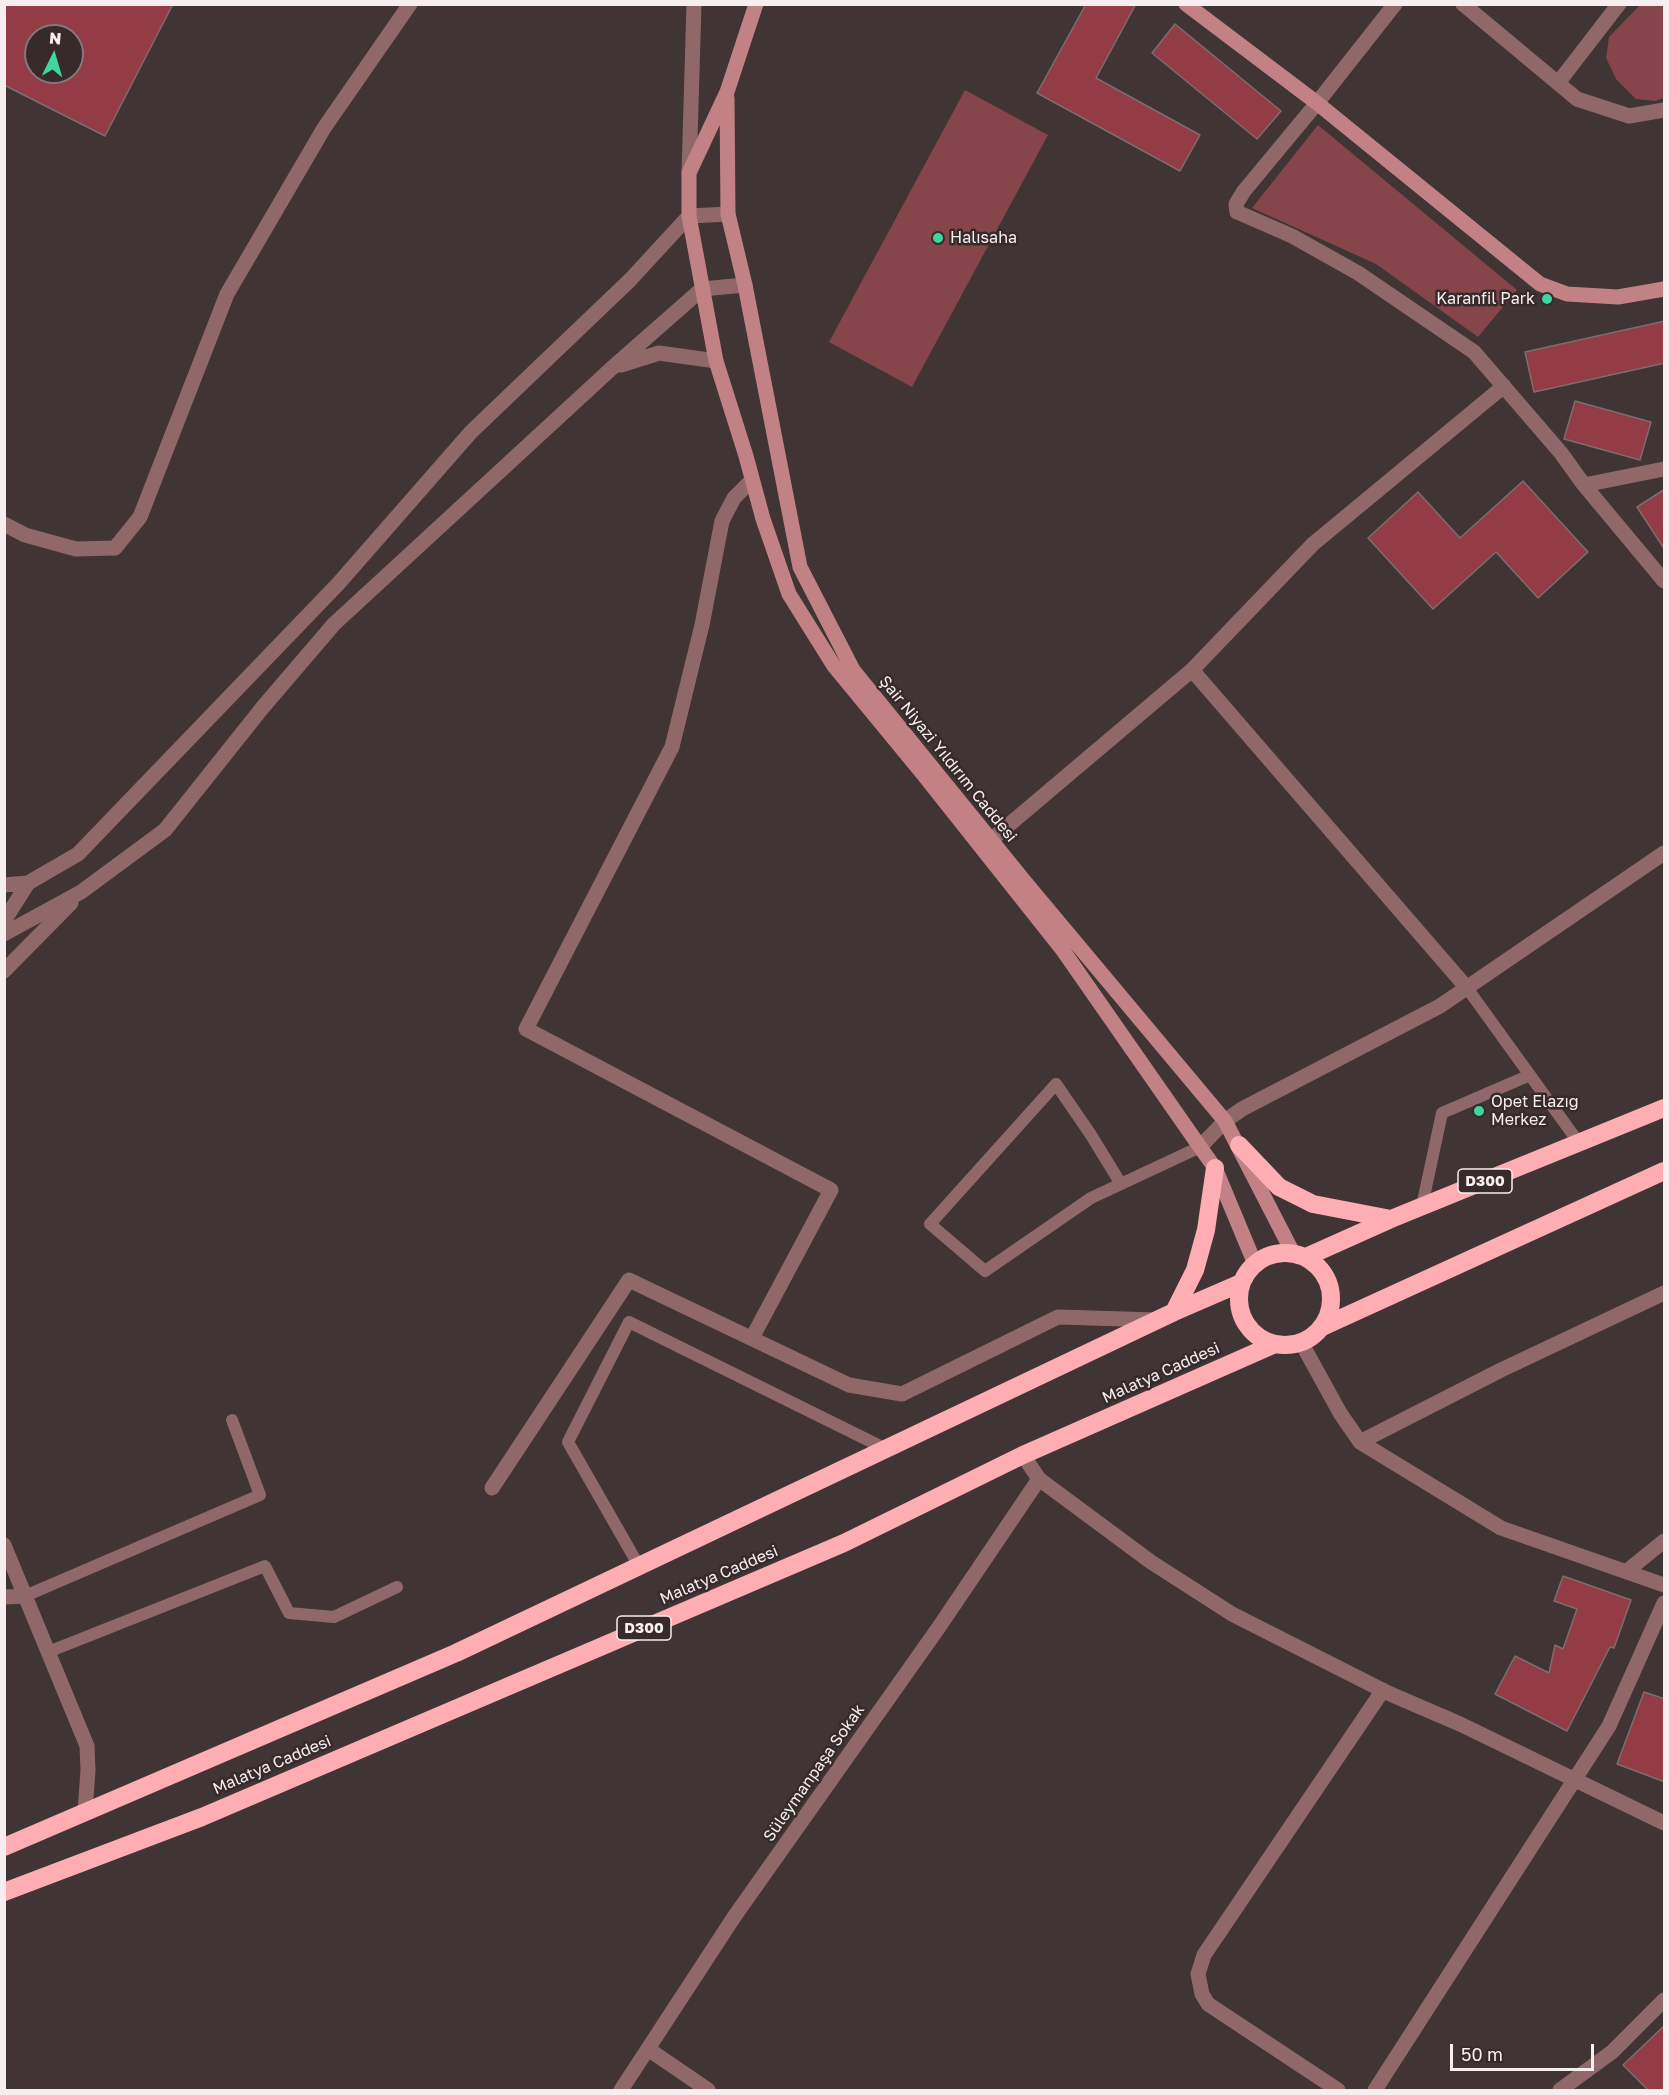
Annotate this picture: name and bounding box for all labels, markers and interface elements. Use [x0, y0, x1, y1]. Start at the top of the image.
north arrow [24, 24, 84, 84]
text: N [48, 28, 62, 49]
place label: Halısaha [950, 228, 1017, 248]
marker: Halısaha [931, 231, 945, 245]
place label: Karanfil Park [1436, 289, 1535, 309]
marker: Karanfil Park [1540, 292, 1554, 306]
street label: Şair Niyazi Yıldırım Caddesi [875, 672, 1021, 846]
place label: Opet Elazığ Merkez [1491, 1092, 1579, 1130]
marker: Opet Elazığ Merkez [1472, 1104, 1486, 1118]
road number: D300 [1458, 1169, 1512, 1193]
street label: Malatya Caddesi [1099, 1338, 1223, 1408]
street label: Malatya Caddesi [657, 1541, 781, 1609]
road number: D300 [617, 1616, 671, 1640]
street label: Süleymanpaşa Sokak [759, 1701, 869, 1845]
street label: Malatya Caddesi [210, 1731, 334, 1799]
scale bar [1453, 2032, 1597, 2070]
text: 50 m [1461, 2043, 1503, 2065]

